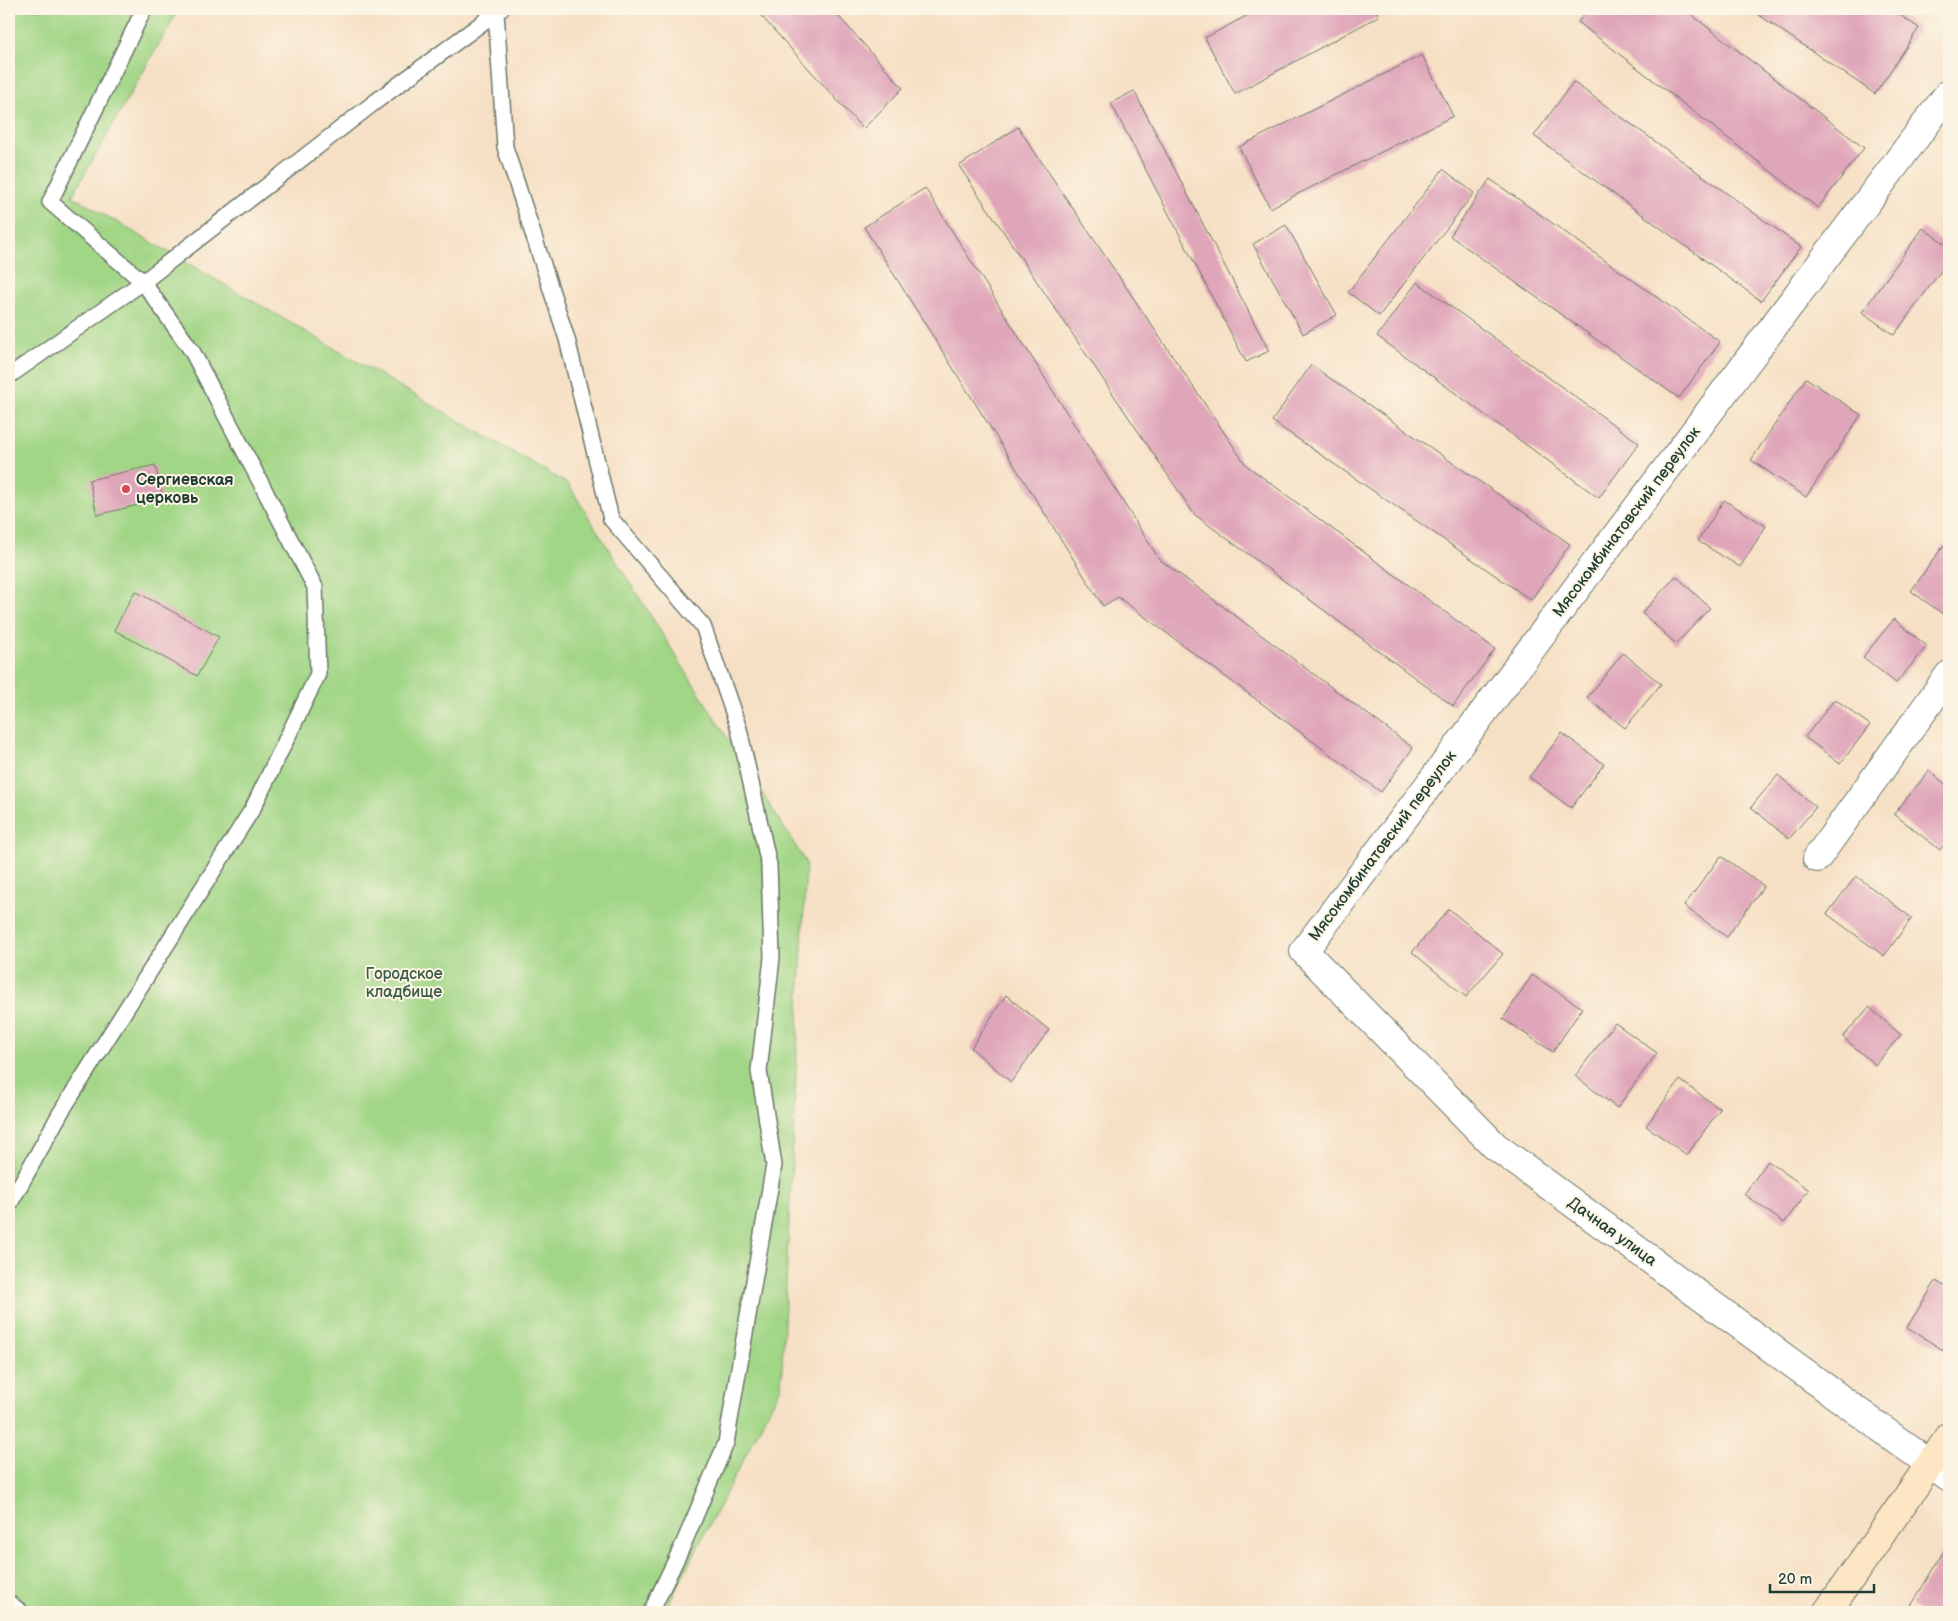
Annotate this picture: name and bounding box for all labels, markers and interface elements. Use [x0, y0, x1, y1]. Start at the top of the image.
street label: Мясокомбинатовский переулок [1549, 423, 1705, 621]
place label: Сергиевская церковь [136, 471, 234, 508]
marker: Сергиевская церковь [120, 483, 132, 495]
street label: Мясокомбинатовский переулок [1305, 747, 1461, 945]
park label: Городское кладбище [365, 965, 443, 1002]
street label: Дачная улица [1564, 1193, 1661, 1271]
scale bar [1770, 1561, 1874, 1593]
text: 20 m [1778, 1570, 1812, 1589]

